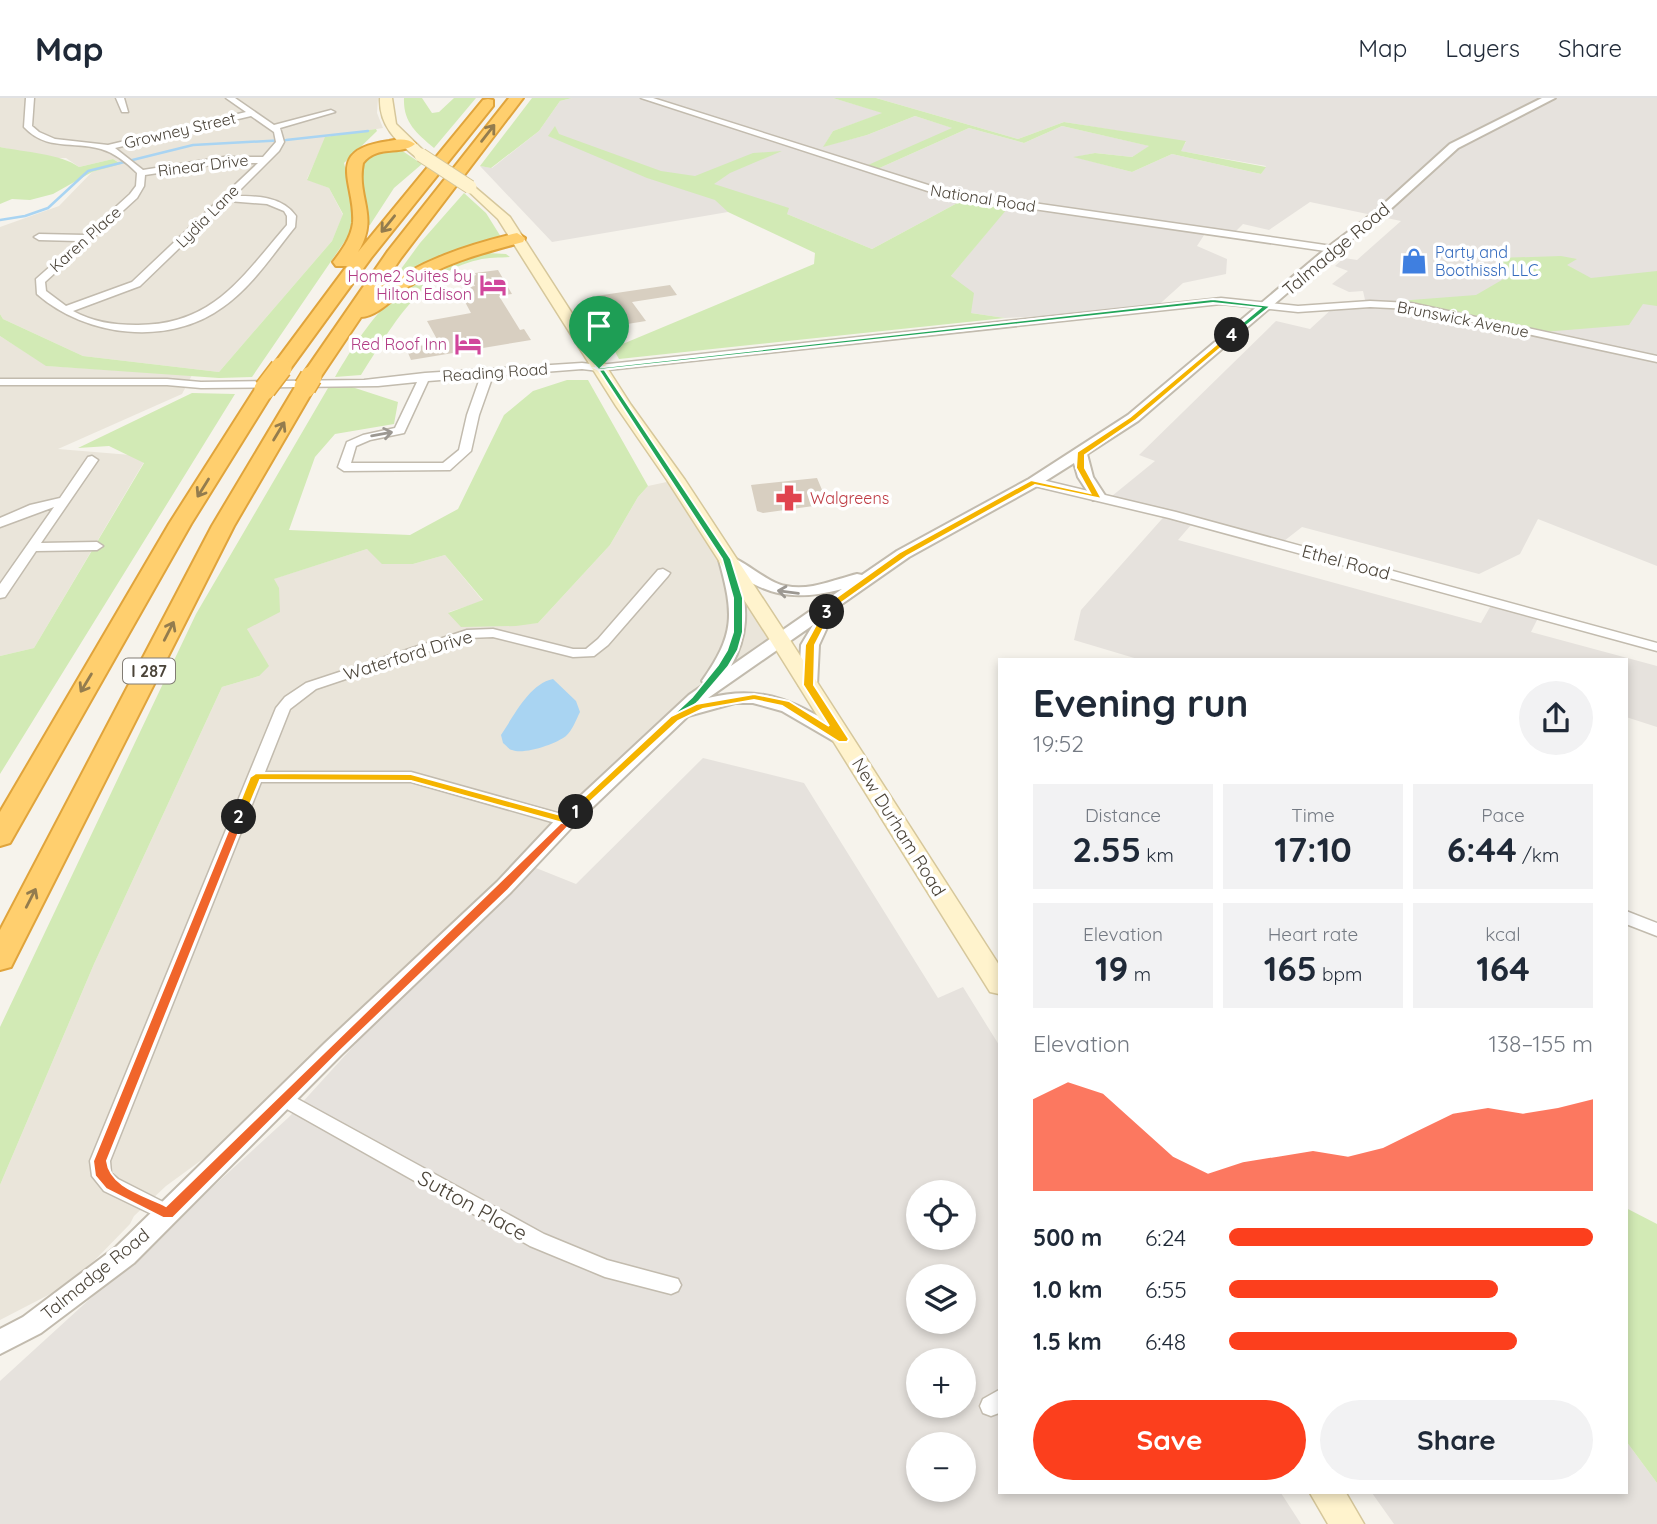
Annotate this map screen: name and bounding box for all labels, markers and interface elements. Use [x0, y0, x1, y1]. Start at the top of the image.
text: Map [35, 28, 103, 69]
text: Map [1358, 33, 1407, 63]
text: Layers [1445, 33, 1520, 63]
text: Share [1558, 33, 1622, 63]
street label: Growney Street [122, 107, 238, 153]
one-way arrow [481, 124, 496, 143]
street label: Rinear Drive [157, 150, 249, 180]
street label: Lydia Lane [171, 180, 243, 252]
street label: National Road [929, 180, 1037, 216]
street label: Talmadge Road [1278, 197, 1394, 301]
street label: Karen Place [45, 202, 125, 276]
one-way arrow [381, 215, 396, 233]
place label: Party and Boothissh LLC [1435, 242, 1538, 280]
shop icon: Party and Boothissh LLC [1399, 246, 1429, 276]
place label: Home2 Suites by Hilton Edison [347, 266, 472, 304]
hotel icon: Home2 Suites by Hilton Edison [478, 270, 508, 300]
pin [569, 296, 629, 368]
street label: Brunswick Avenue [1395, 296, 1531, 342]
icon: arrive [580, 307, 618, 345]
pin: 4 [1214, 317, 1250, 352]
text: 4 [1226, 322, 1237, 346]
hotel icon: Red Roof Inn [453, 329, 483, 359]
place label: Red Roof Inn [351, 334, 447, 354]
street label: Reading Road [442, 358, 548, 386]
one-way arrow [272, 422, 286, 442]
one-way arrow [370, 427, 393, 441]
one-way arrow [195, 478, 210, 497]
pharmacy icon: Walgreens [774, 483, 804, 513]
place label: Walgreens [810, 488, 889, 508]
street label: Ethel Road [1299, 539, 1393, 585]
one-way arrow [777, 585, 800, 598]
pin: 3 [810, 594, 844, 630]
text: 3 [821, 599, 832, 623]
one-way arrow [163, 621, 177, 641]
street label: Waterford Drive [341, 624, 475, 686]
road number: I 287 [123, 658, 175, 684]
one-way arrow [79, 673, 93, 693]
text: Evening run [1033, 679, 1248, 727]
button: share [1519, 681, 1593, 755]
text: 19:52 [1033, 729, 1084, 758]
street label: New Durham Road [847, 753, 951, 901]
pin: 1 [558, 794, 594, 830]
text: 1 [572, 799, 579, 823]
pin: 2 [222, 800, 256, 834]
text: Distance [1085, 803, 1161, 827]
text: Time [1291, 803, 1335, 827]
text: Pace [1481, 803, 1525, 827]
text: 2 [233, 804, 244, 828]
text: 2.55 [1072, 827, 1141, 871]
text: 17:10 [1274, 827, 1352, 871]
text: 6:44 [1447, 827, 1517, 871]
text: km [1141, 843, 1174, 867]
text: /km [1517, 843, 1559, 867]
one-way arrow [25, 888, 39, 909]
text: Elevation [1083, 922, 1163, 946]
text: Heart rate [1268, 922, 1358, 946]
text: kcal [1485, 922, 1521, 946]
text: 19 [1095, 946, 1128, 990]
text: 165 [1264, 946, 1317, 990]
text: 164 [1476, 946, 1530, 990]
text: m [1128, 962, 1151, 986]
text: bpm [1317, 962, 1362, 986]
text: Elevation [1033, 1029, 1130, 1058]
text: 138–155 m [1489, 1029, 1593, 1058]
street label: Sutton Place [414, 1164, 532, 1246]
map controls [906, 1180, 976, 1502]
button: locate [906, 1180, 976, 1250]
street label: Talmadge Road [36, 1223, 154, 1325]
text: 500 m [1033, 1223, 1102, 1252]
text: 6:24 [1145, 1223, 1186, 1252]
button: layers [906, 1264, 976, 1334]
text: 1.0 km [1033, 1275, 1103, 1304]
text: 6:55 [1145, 1275, 1187, 1304]
text: 1.5 km [1033, 1327, 1102, 1356]
text: 6:48 [1145, 1327, 1186, 1356]
button: + [906, 1348, 976, 1418]
button: Save [1033, 1400, 1306, 1480]
button: Share [1320, 1400, 1593, 1480]
button: − [906, 1432, 976, 1502]

